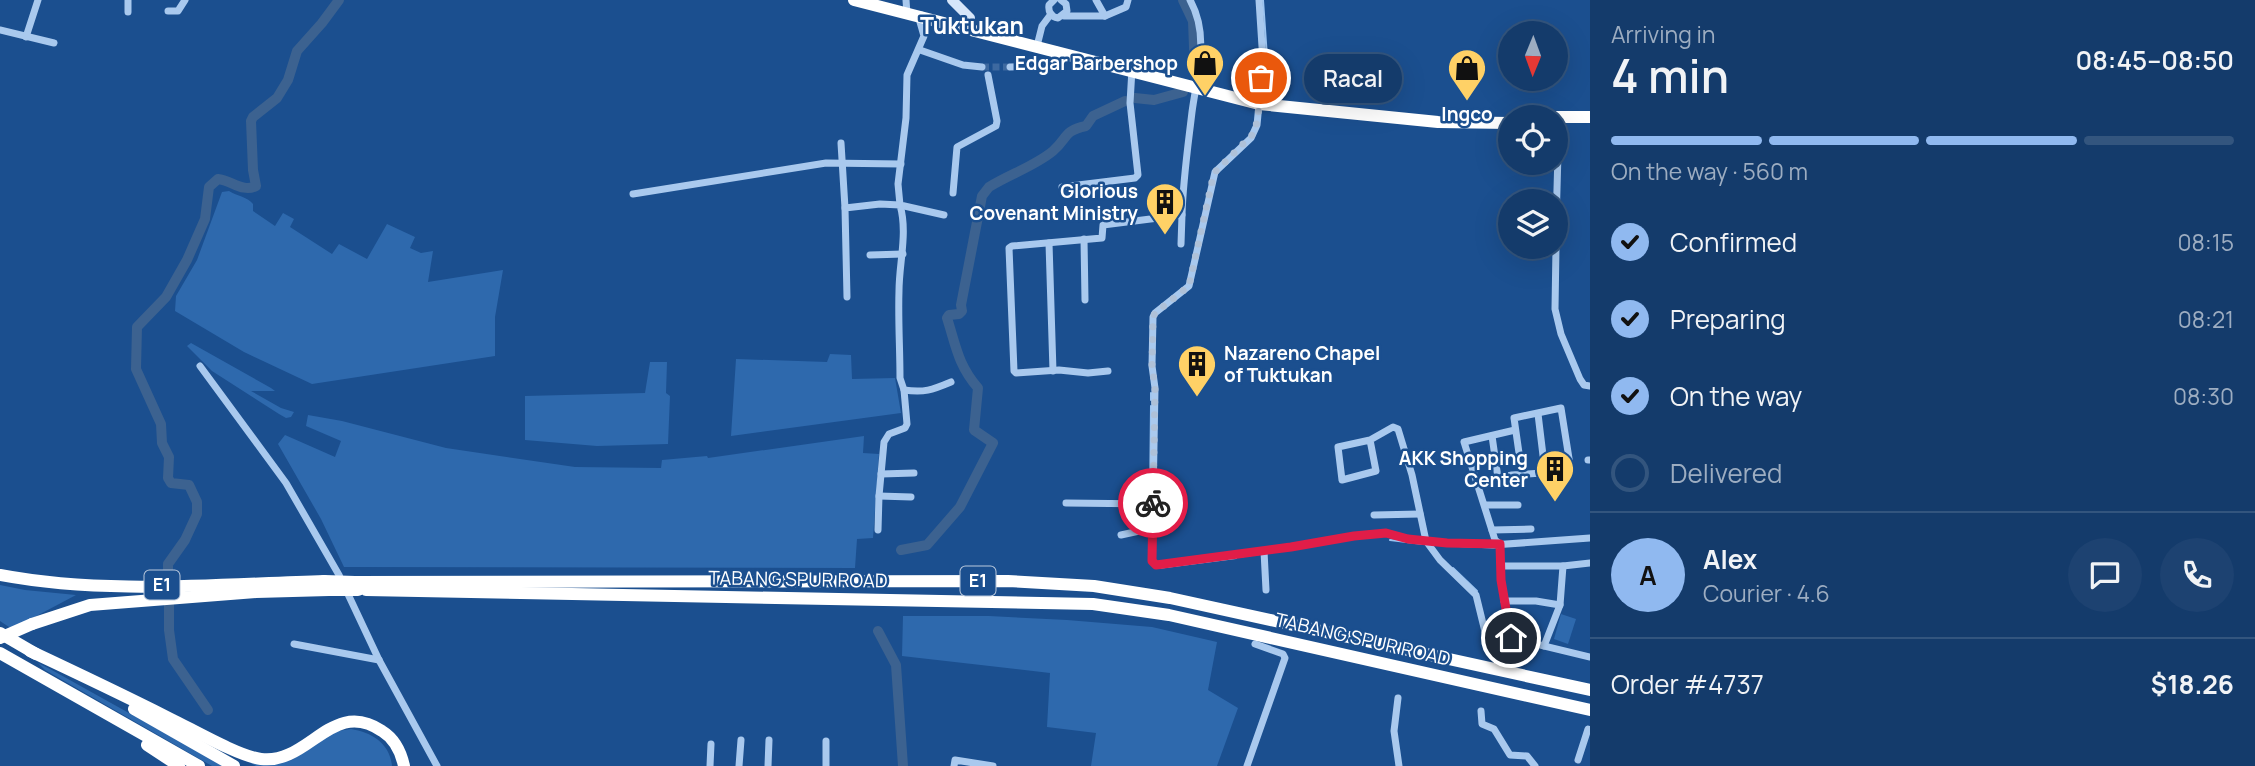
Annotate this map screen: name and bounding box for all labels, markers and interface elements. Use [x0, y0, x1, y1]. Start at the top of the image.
district label: Tuktukan [920, 9, 1024, 41]
text: Arriving in [1611, 18, 1716, 50]
north arrow [1498, 21, 1568, 91]
map controls [1498, 21, 1568, 259]
shop icon: Edgar Barbershop [1184, 42, 1226, 97]
text: 08:45–08:50 [2076, 42, 2234, 78]
text: 4 min [1611, 44, 1729, 107]
shop icon: Ingco [1446, 47, 1488, 102]
pin [1231, 48, 1291, 108]
place label: Edgar Barbershop [1015, 50, 1178, 76]
callout: Racal [1303, 54, 1401, 102]
icon: bag [1242, 59, 1280, 97]
text: Racal [1323, 62, 1383, 94]
place label: Ingco [1441, 101, 1493, 127]
button: locate [1498, 105, 1568, 175]
text: On the way · 560 m [1611, 155, 1808, 187]
place label: Glorious Covenant Ministry [969, 178, 1138, 226]
building icon: Glorious Covenant Ministry [1144, 181, 1186, 236]
button: layers [1498, 189, 1568, 259]
icon: check [1611, 223, 1649, 261]
text: Confirmed [1670, 224, 1797, 260]
text: 08:15 [2177, 226, 2234, 258]
icon: check [1611, 300, 1649, 338]
text: Preparing [1670, 301, 1786, 337]
text: 08:21 [2178, 303, 2234, 335]
place label: Nazareno Chapel of Tuktukan [1224, 340, 1380, 388]
building icon: Nazareno Chapel of Tuktukan [1176, 343, 1218, 398]
icon: check [1611, 377, 1649, 415]
text: On the way [1670, 378, 1802, 414]
text: 08:30 [2173, 380, 2234, 412]
place label: AKK Shopping Center [1399, 445, 1528, 493]
building icon: AKK Shopping Center [1534, 448, 1576, 503]
text: Delivered [1670, 455, 1782, 491]
courier [1118, 468, 1188, 538]
icon: bike [1134, 484, 1172, 522]
button: chat [2068, 538, 2142, 612]
button: phone [2160, 538, 2234, 612]
text: Alex [1703, 541, 1757, 577]
text: A [1639, 557, 1657, 593]
street label: TABANG SPUR ROAD [708, 564, 888, 594]
road number: E1 [960, 566, 996, 596]
road number: E1 [144, 570, 180, 600]
text: Courier · 4.6 [1703, 577, 1830, 609]
street label: TABANG SPUR ROAD [1273, 606, 1453, 672]
pin [1481, 608, 1541, 668]
icon: home [1492, 619, 1530, 657]
text: Order #4737 [1611, 666, 1764, 702]
text: $18.26 [2151, 666, 2234, 702]

